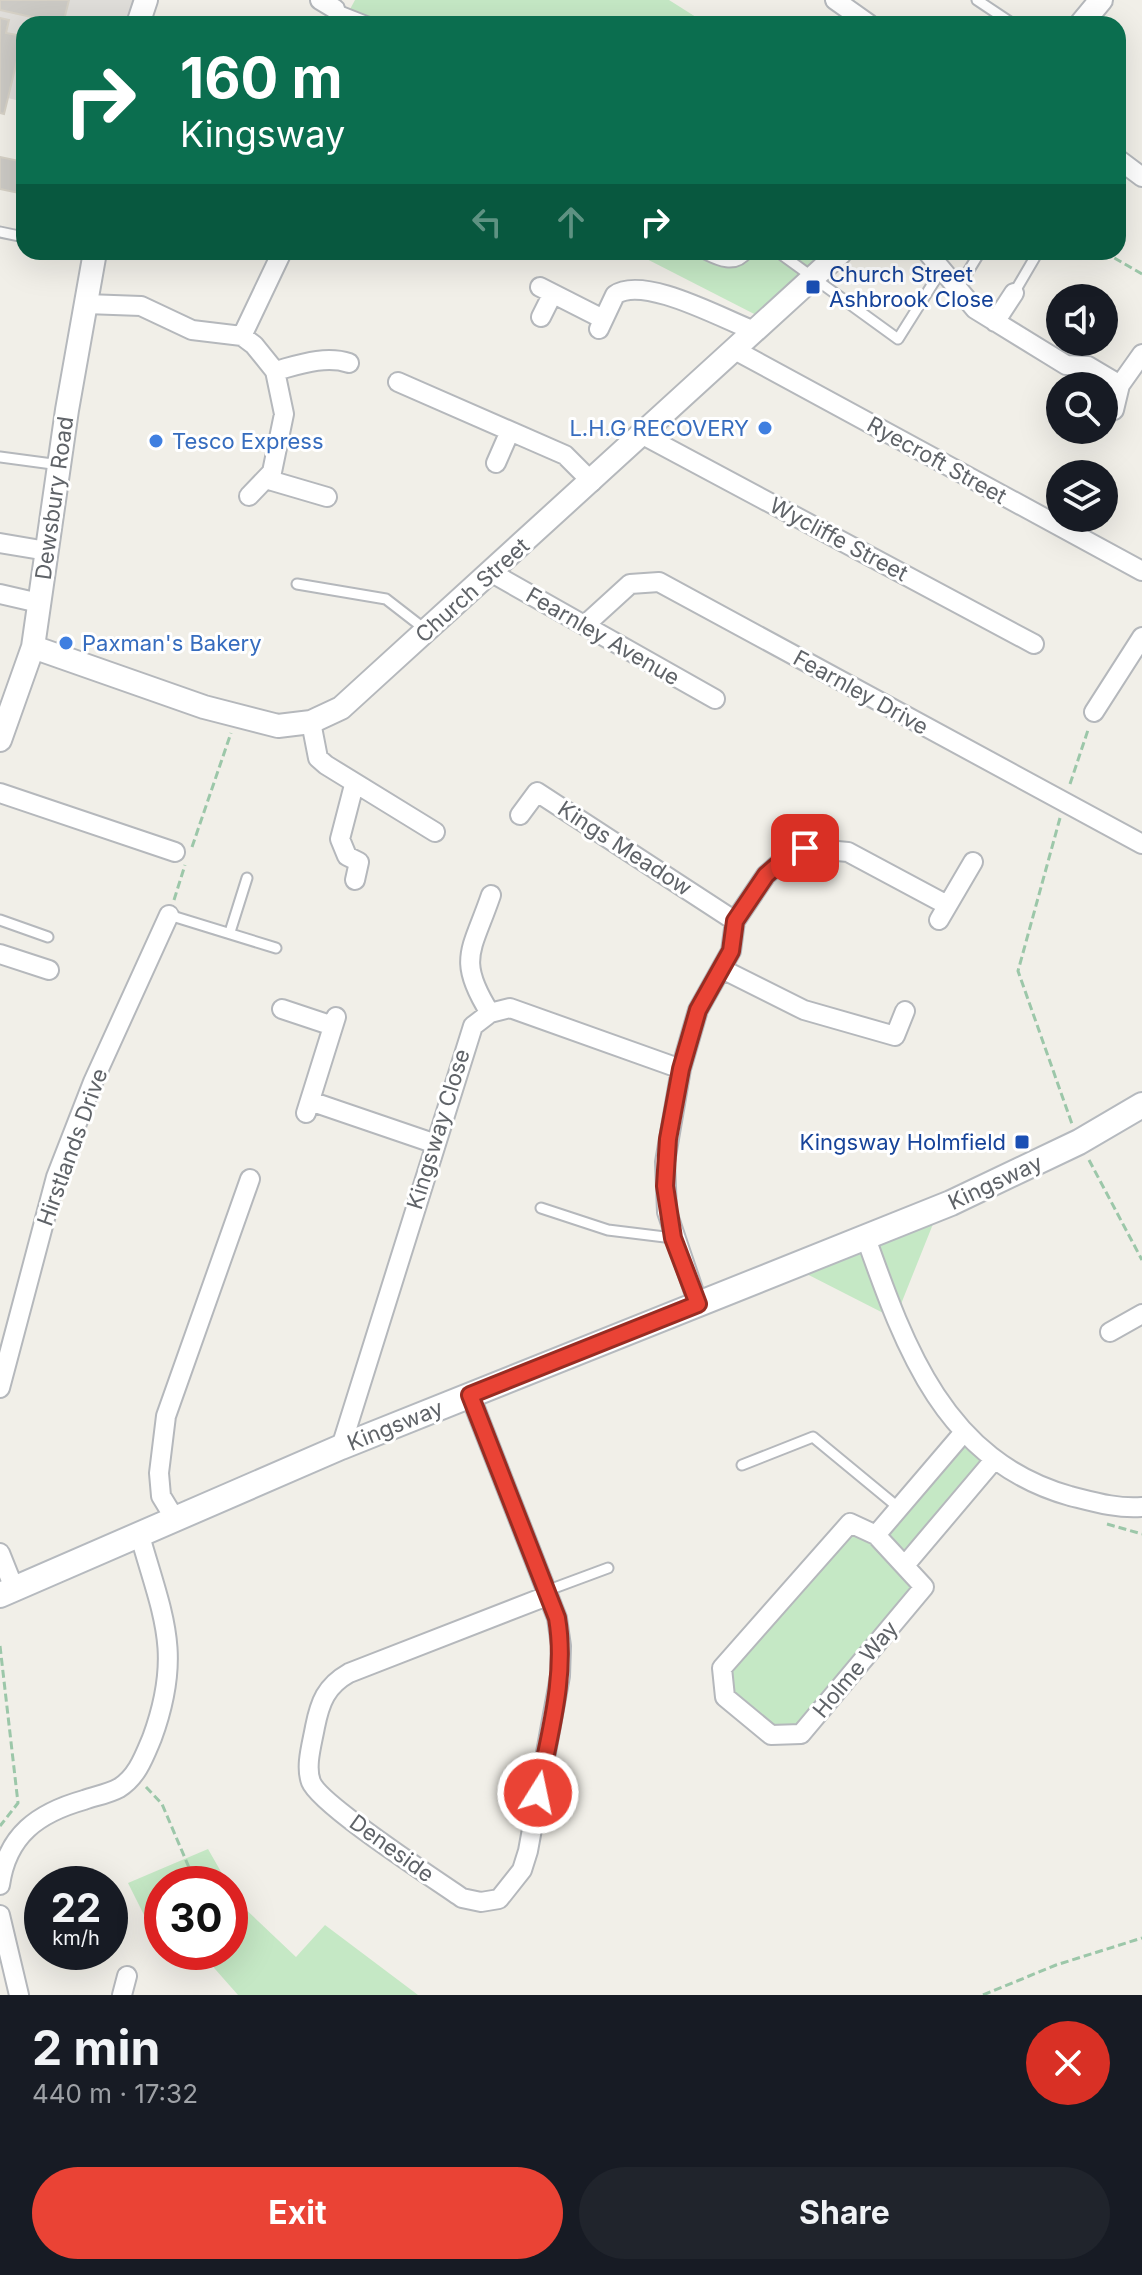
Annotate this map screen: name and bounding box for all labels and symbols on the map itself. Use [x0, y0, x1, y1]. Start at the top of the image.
place label: Church Street Ashbrook Close [829, 261, 994, 312]
marker: Church Street Ashbrook Close [804, 278, 822, 296]
street label: Ryecroft Street [863, 411, 1011, 509]
street label: Dewsbury Road [30, 415, 78, 581]
place label: L.H.G RECOVERY [569, 415, 749, 441]
marker: L.H.G RECOVERY [756, 419, 774, 437]
place label: Tesco Express [172, 428, 324, 454]
marker: Tesco Express [147, 432, 165, 450]
street label: Wycliffe Street [765, 492, 913, 586]
street label: Church Street [410, 532, 534, 648]
street label: Fearnley Avenue [522, 582, 684, 690]
place label: Paxman's Bakery [82, 630, 262, 656]
marker: Paxman's Bakery [57, 634, 75, 652]
street label: Fearnley Drive [789, 644, 933, 740]
street label: Kings Meadow [553, 795, 697, 901]
pin [771, 814, 839, 882]
street label: Kingsway Close [401, 1046, 475, 1212]
street label: Hirstlands Drive [32, 1065, 112, 1229]
place label: Kingsway Holmfield [800, 1129, 1006, 1155]
marker: Kingsway Holmfield [1013, 1133, 1031, 1151]
street label: Kingsway [944, 1149, 1046, 1215]
street label: Kingsway [343, 1394, 447, 1456]
street label: Holme Way [807, 1615, 903, 1723]
position arrow [496, 1751, 580, 1835]
street label: Deneside [345, 1809, 439, 1887]
speed limit sign: 30 [144, 1866, 248, 1970]

